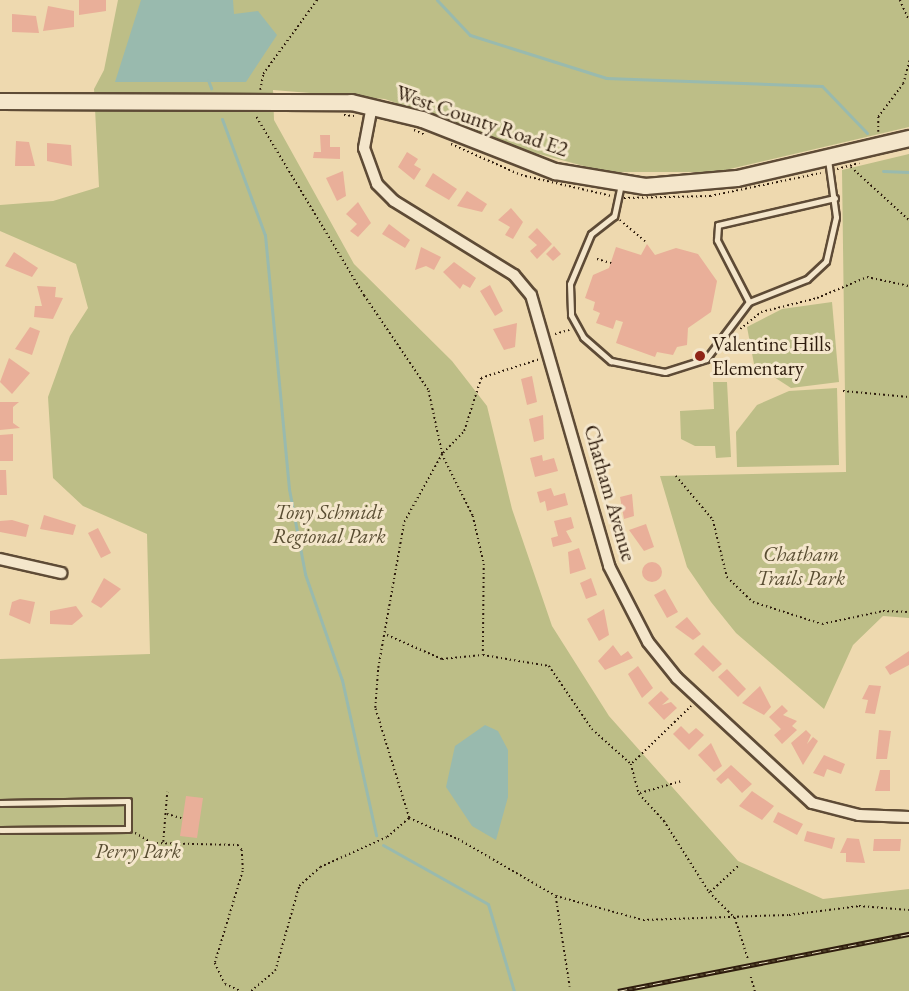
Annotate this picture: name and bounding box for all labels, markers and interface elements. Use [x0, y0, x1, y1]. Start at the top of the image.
street label: West County Road E2 [393, 80, 571, 162]
place label: Valentine Hills Elementary [712, 331, 831, 381]
marker: Valentine Hills Elementary [693, 349, 707, 363]
street label: Chatham Avenue [578, 422, 642, 564]
park label: Tony Schmidt Regional Park [272, 499, 386, 549]
park label: Chatham Trails Park [757, 541, 845, 591]
park label: Perry Park [95, 838, 181, 864]

